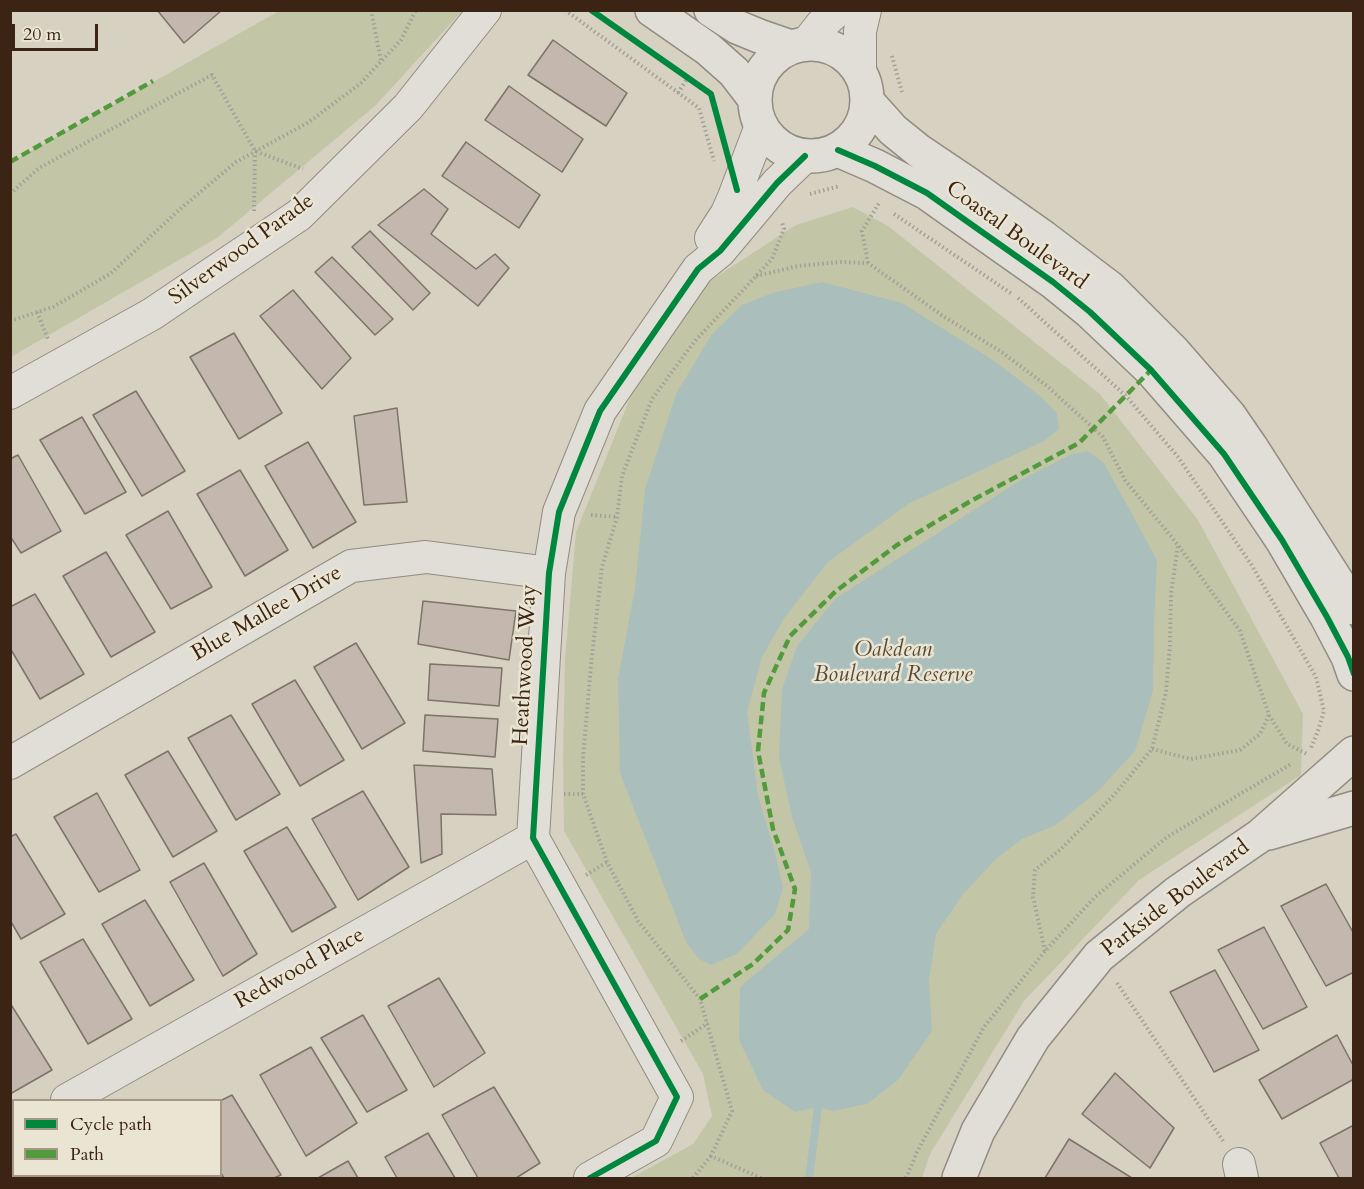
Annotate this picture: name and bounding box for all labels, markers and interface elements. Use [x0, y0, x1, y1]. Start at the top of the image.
scale bar [15, 12, 100, 50]
text: 20 m [23, 22, 62, 47]
street label: Coastal Boulevard [940, 176, 1092, 296]
street label: Silverwood Parade [164, 189, 320, 311]
street label: Blue Mallee Drive [187, 560, 347, 668]
street label: Heathwood Way [509, 584, 543, 746]
park label: Oakdean Boulevard Reserve [814, 638, 972, 690]
street label: Parkside Boulevard [1097, 835, 1255, 963]
street label: Redwood Place [231, 923, 369, 1015]
legend [12, 1099, 222, 1177]
text: Cycle path [70, 1112, 152, 1137]
text: Path [70, 1142, 104, 1167]

